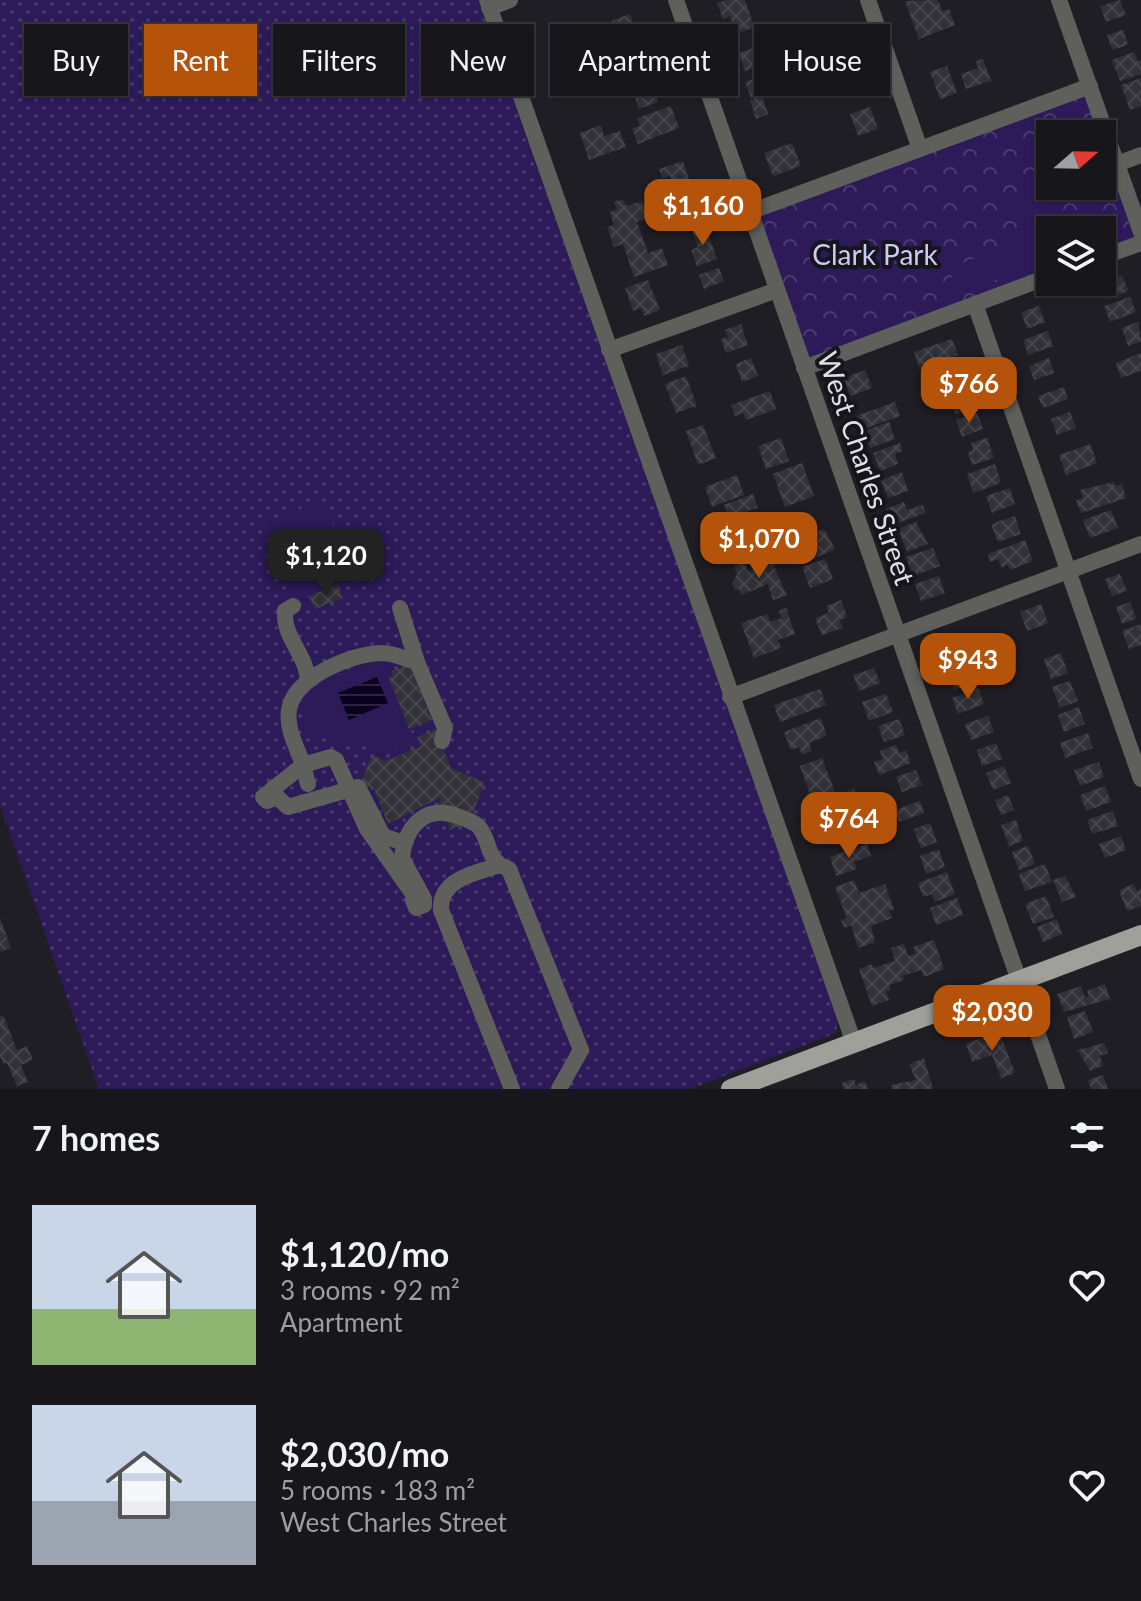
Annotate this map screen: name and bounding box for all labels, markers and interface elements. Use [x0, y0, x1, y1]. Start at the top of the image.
chip: Buy [24, 24, 128, 96]
chip: Rent [144, 24, 257, 96]
chip: Filters [273, 24, 405, 96]
chip: New [421, 24, 534, 96]
chip: Apartment [550, 24, 738, 96]
chip: House [754, 24, 890, 96]
north arrow [1036, 120, 1116, 200]
map controls [1036, 120, 1116, 296]
pin: $1,160 [638, 179, 768, 247]
text: $1,160 [662, 189, 744, 221]
button: layers [1036, 216, 1116, 296]
park label: Clark Park [812, 237, 939, 271]
street label: West Charles Street [811, 347, 923, 589]
pin: $766 [922, 357, 1016, 425]
text: $766 [939, 367, 999, 399]
pin: $1,070 [694, 512, 824, 580]
text: $1,070 [718, 522, 800, 554]
pin: $1,120 [261, 529, 391, 597]
text: $1,120 [285, 539, 367, 571]
pin: $943 [921, 633, 1015, 701]
text: $943 [938, 643, 998, 675]
pin: $764 [802, 792, 896, 860]
text: $764 [819, 802, 879, 834]
pin: $2,030 [927, 985, 1057, 1053]
text: $2,030 [951, 995, 1033, 1027]
icon: filters [1065, 1115, 1109, 1159]
text: 7 homes [32, 1117, 160, 1158]
text: $1,120/mo [280, 1233, 449, 1274]
icon: home [96, 1237, 192, 1333]
icon: heart [1065, 1263, 1109, 1307]
text: 3 rooms · 92 m² [280, 1274, 460, 1306]
text: Apartment [280, 1306, 403, 1338]
text: $2,030/mo [280, 1433, 449, 1474]
icon: home [96, 1437, 192, 1533]
icon: heart [1065, 1463, 1109, 1507]
text: 5 rooms · 183 m² [280, 1474, 475, 1506]
text: West Charles Street [280, 1506, 507, 1538]

